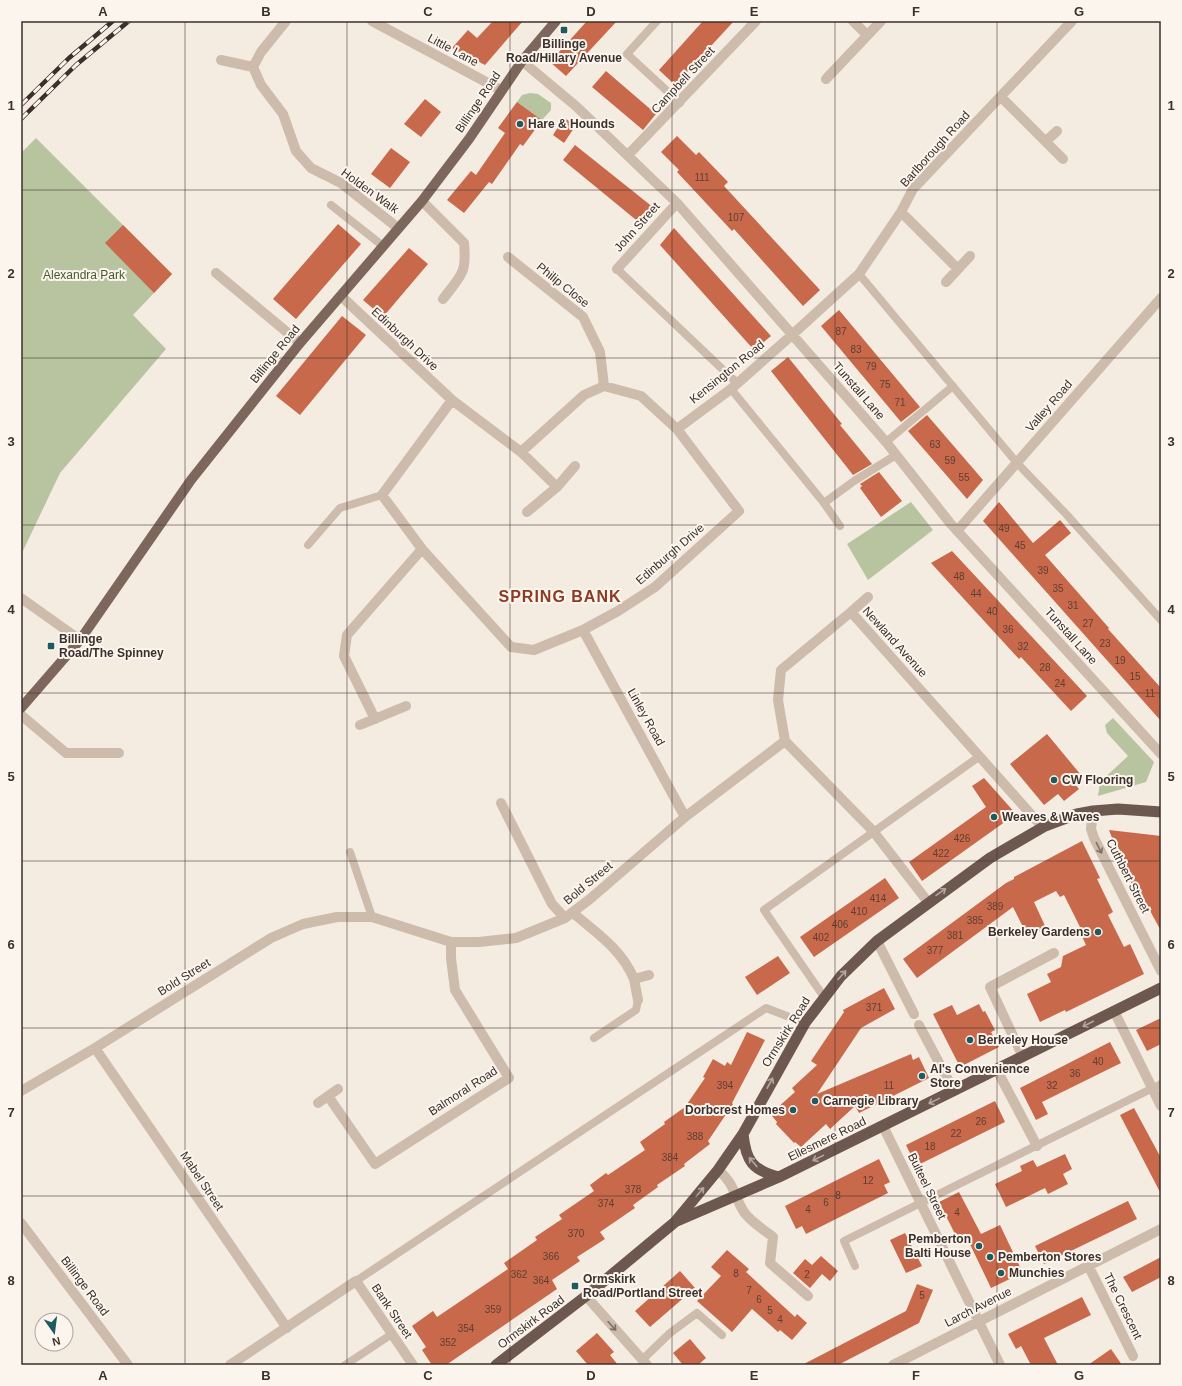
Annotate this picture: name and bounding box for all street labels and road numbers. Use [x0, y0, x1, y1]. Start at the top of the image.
street label: Little Lane [425, 31, 481, 69]
street label: Campbell Street [649, 43, 718, 116]
street label: Billinge Road [452, 69, 504, 135]
street label: Barlborough Road [897, 108, 973, 190]
street label: Holden Walk [339, 165, 402, 217]
street label: John Street [611, 199, 663, 254]
street label: Philip Close [534, 260, 592, 311]
street label: Edinburgh Drive [369, 305, 441, 374]
street label: Billinge Road [247, 322, 303, 386]
street label: Kensington Road [687, 338, 767, 406]
street label: Tunstall Lane [830, 359, 888, 423]
street label: Valley Road [1023, 377, 1075, 435]
street label: Edinburgh Drive [633, 520, 707, 588]
street label: Newland Avenue [860, 604, 930, 680]
street label: Tunstall Lane [1042, 605, 1100, 668]
street label: Linley Road [625, 686, 667, 748]
street label: Cuthbert Street [1103, 837, 1153, 916]
street label: Bold Street [561, 858, 616, 907]
street label: Bold Street [155, 955, 213, 999]
street label: Ormskirk Road [759, 994, 813, 1070]
street label: Balmoral Road [426, 1064, 500, 1118]
street label: Ellesmere Road [786, 1114, 868, 1164]
street label: Mabel Street [177, 1149, 227, 1214]
street label: Bulteel Street [905, 1151, 949, 1222]
street label: Billinge Road [58, 1254, 112, 1318]
street label: The Crescent [1101, 1271, 1145, 1342]
street label: Bank Street [369, 1281, 416, 1341]
street label: Larch Avenue [942, 1284, 1014, 1330]
street label: Ormskirk Road [495, 1292, 567, 1352]

